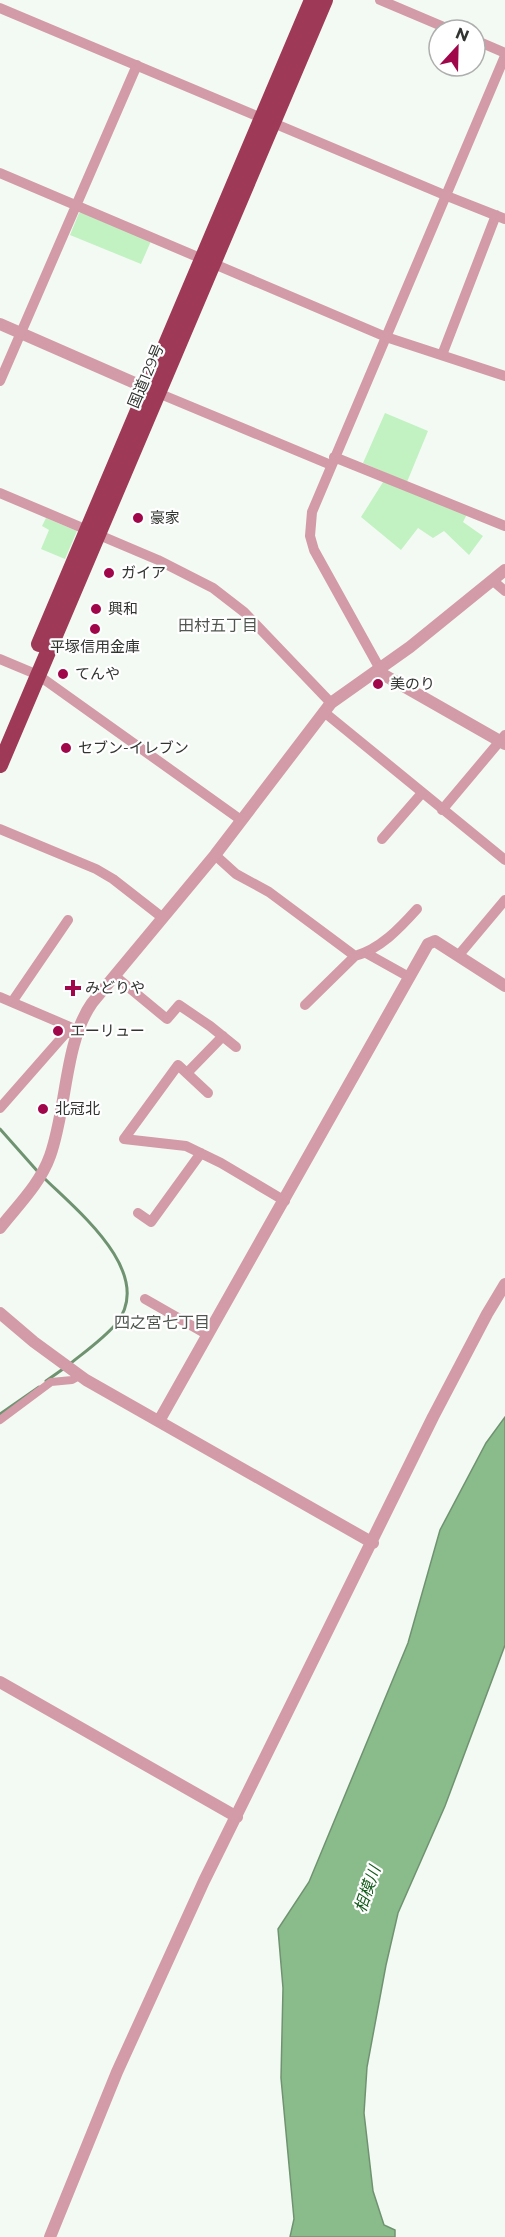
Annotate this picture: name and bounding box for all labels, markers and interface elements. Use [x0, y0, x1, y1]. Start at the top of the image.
north arrow [427, 18, 487, 78]
text: N [453, 23, 472, 46]
street label: 国道129号 [123, 341, 168, 411]
place label: 豪家 [150, 508, 180, 527]
marker: 豪家 [131, 511, 145, 525]
place label: ガイア [121, 563, 166, 582]
marker: ガイア [102, 566, 116, 580]
place label: 興和 [108, 599, 138, 618]
marker: 興和 [89, 602, 103, 616]
district label: 田村五丁目 [178, 616, 258, 635]
marker: 平塚信用金庫 [88, 622, 102, 636]
place label: 平塚信用金庫 [50, 637, 140, 656]
place label: てんや [75, 664, 120, 683]
marker: てんや [56, 667, 70, 681]
place label: 美のり [390, 674, 435, 693]
marker: 美のり [371, 677, 385, 691]
place label: セブン-イレブン [78, 738, 189, 757]
marker: セブン-イレブン [59, 741, 73, 755]
place label: みどりや [85, 978, 145, 997]
marker: みどりや [66, 981, 80, 995]
place label: エーリュー [70, 1021, 145, 1040]
marker: エーリュー [51, 1024, 65, 1038]
place label: 北冠北 [55, 1099, 100, 1118]
marker: 北冠北 [36, 1102, 50, 1116]
district label: 四之宮七丁目 [114, 1313, 210, 1332]
water label: 相模川 [351, 1861, 385, 1915]

